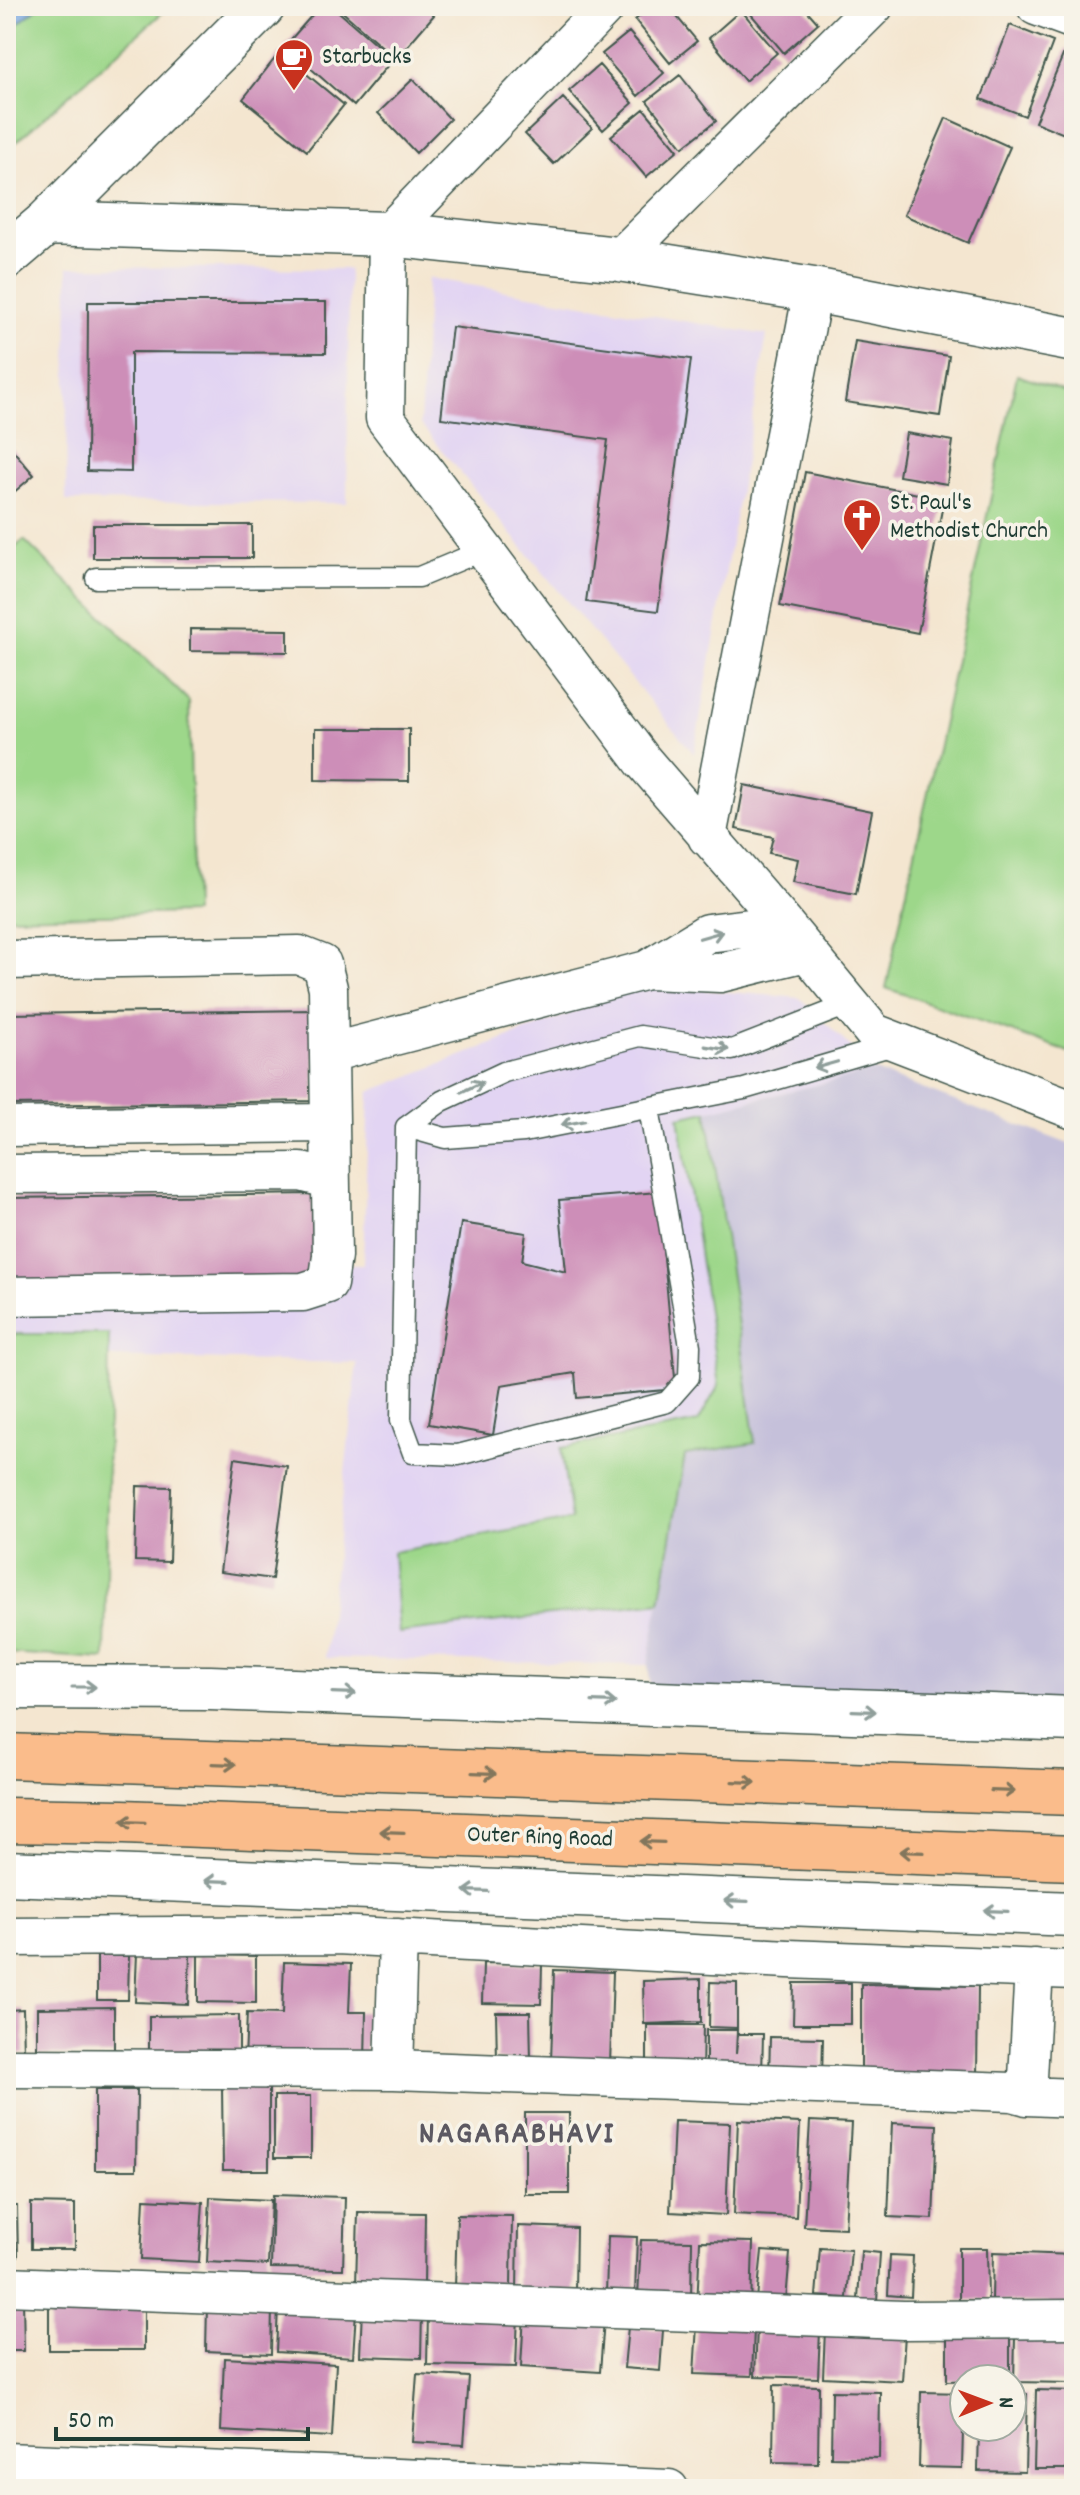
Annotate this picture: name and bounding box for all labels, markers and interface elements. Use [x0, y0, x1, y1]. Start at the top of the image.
cafe icon: Starbucks [273, 37, 315, 92]
place label: Starbucks [322, 41, 412, 75]
place label: St. Paul's Methodist Church [890, 487, 1048, 549]
church icon: St. Paul's Methodist Church [841, 497, 883, 552]
one-way arrow [698, 927, 723, 941]
one-way arrow [704, 1041, 729, 1056]
one-way arrow [814, 1058, 840, 1073]
one-way arrow [460, 1079, 484, 1094]
one-way arrow [560, 1116, 586, 1131]
one-way arrow [70, 1680, 97, 1695]
one-way arrow [330, 1685, 357, 1700]
one-way arrow [590, 1695, 617, 1710]
one-way arrow [850, 1704, 877, 1719]
one-way arrow [210, 1756, 237, 1771]
one-way arrow [470, 1765, 497, 1780]
one-way arrow [730, 1774, 757, 1789]
one-way arrow [989, 1783, 1016, 1799]
one-way arrow [120, 1815, 147, 1830]
street label: Outer Ring Road [466, 1818, 614, 1858]
one-way arrow [380, 1825, 406, 1840]
one-way arrow [639, 1835, 666, 1850]
one-way arrow [899, 1845, 926, 1860]
one-way arrow [204, 1873, 231, 1888]
one-way arrow [463, 1883, 490, 1898]
one-way arrow [723, 1893, 750, 1908]
one-way arrow [983, 1903, 1010, 1918]
district label: NAGARABHAVI [419, 2113, 615, 2159]
north arrow [948, 2363, 1028, 2443]
scale bar [56, 2391, 308, 2441]
text: N [989, 2397, 1020, 2409]
text: 50 m [68, 2405, 114, 2439]

